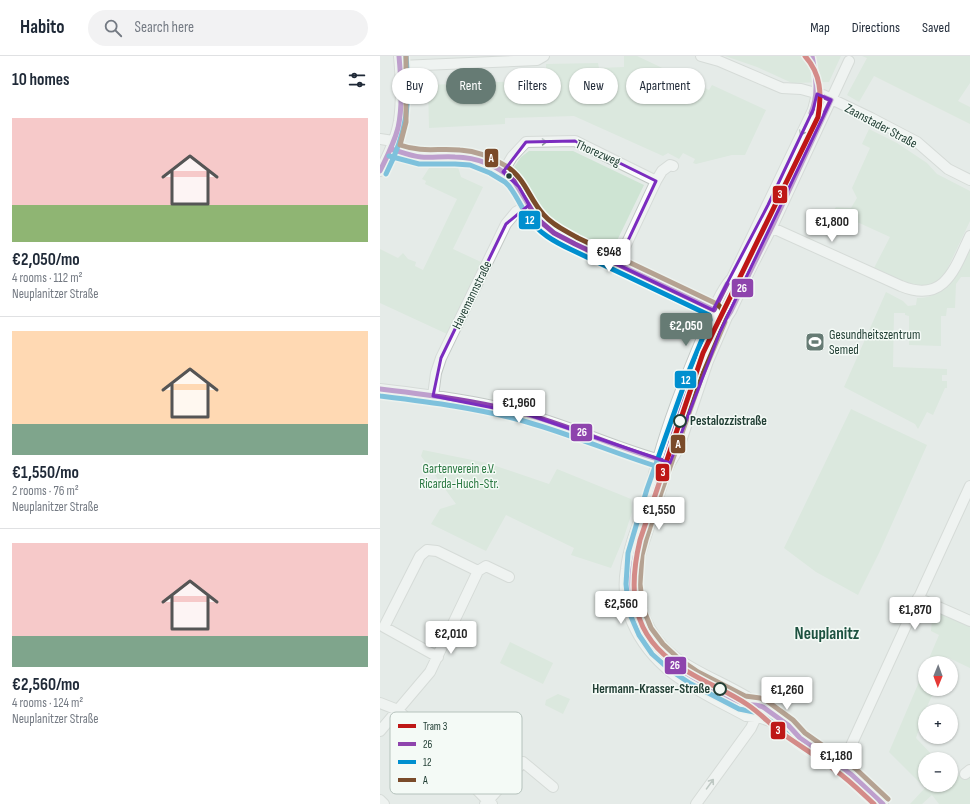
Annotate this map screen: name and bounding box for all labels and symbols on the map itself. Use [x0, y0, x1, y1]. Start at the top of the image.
street label: Zaanstader Straße [842, 100, 920, 152]
one-way arrow [799, 124, 806, 136]
street label: Thorezweg [573, 136, 623, 170]
one-way arrow [534, 138, 547, 146]
line badge: A [484, 148, 499, 168]
text: A [487, 152, 494, 165]
unlabelled marker [504, 171, 514, 181]
line badge: 3 [772, 185, 788, 204]
text: 3 [778, 188, 783, 201]
pin: €1,800 [799, 209, 865, 243]
line badge: 12 [518, 210, 541, 230]
text: 12 [525, 214, 535, 227]
pin: €948 [585, 239, 633, 273]
street label: Havemannstraße [449, 258, 495, 332]
line badge: 26 [731, 278, 754, 298]
text: 26 [737, 282, 747, 295]
pin: €2,050 [653, 313, 719, 347]
place label: Gesundheitszentrum Semed [829, 327, 920, 358]
sports icon: Gesundheitszentrum Semed [804, 331, 826, 353]
line badge: 12 [674, 370, 697, 389]
text: 12 [681, 374, 691, 387]
pin: €1,960 [486, 390, 552, 424]
place label: Pestalozzistraße [690, 413, 767, 429]
marker: Pestalozzistraße [673, 414, 687, 428]
line badge: 26 [570, 423, 593, 442]
text: 26 [577, 426, 587, 439]
line badge: A [670, 434, 686, 454]
text: A [674, 438, 681, 451]
park label: Gartenverein e.V. Ricarda-Huch-Str. [419, 461, 499, 492]
line badge: 3 [655, 463, 670, 482]
text: 3 [661, 466, 666, 479]
pin: €1,550 [626, 497, 692, 531]
pin: €2,560 [588, 591, 654, 625]
pin: €1,870 [882, 597, 948, 631]
pin: €2,010 [418, 621, 484, 655]
district label: Neuplanitz [795, 624, 860, 644]
line badge: 26 [664, 656, 687, 675]
north arrow [918, 656, 958, 696]
text: 26 [670, 659, 680, 672]
pin: €1,260 [754, 677, 820, 711]
place label: Hermann-Krasser-Straße [592, 681, 710, 697]
marker: Hermann-Krasser-Straße [713, 682, 727, 696]
legend [390, 712, 522, 794]
text: Tram 3 [423, 720, 448, 733]
line badge: 3 [770, 721, 786, 740]
text: 3 [776, 724, 781, 737]
text: 26 [423, 738, 433, 751]
pin: €1,180 [803, 743, 869, 777]
text: 12 [423, 756, 432, 769]
text: A [422, 774, 428, 787]
one-way arrow [706, 779, 715, 790]

